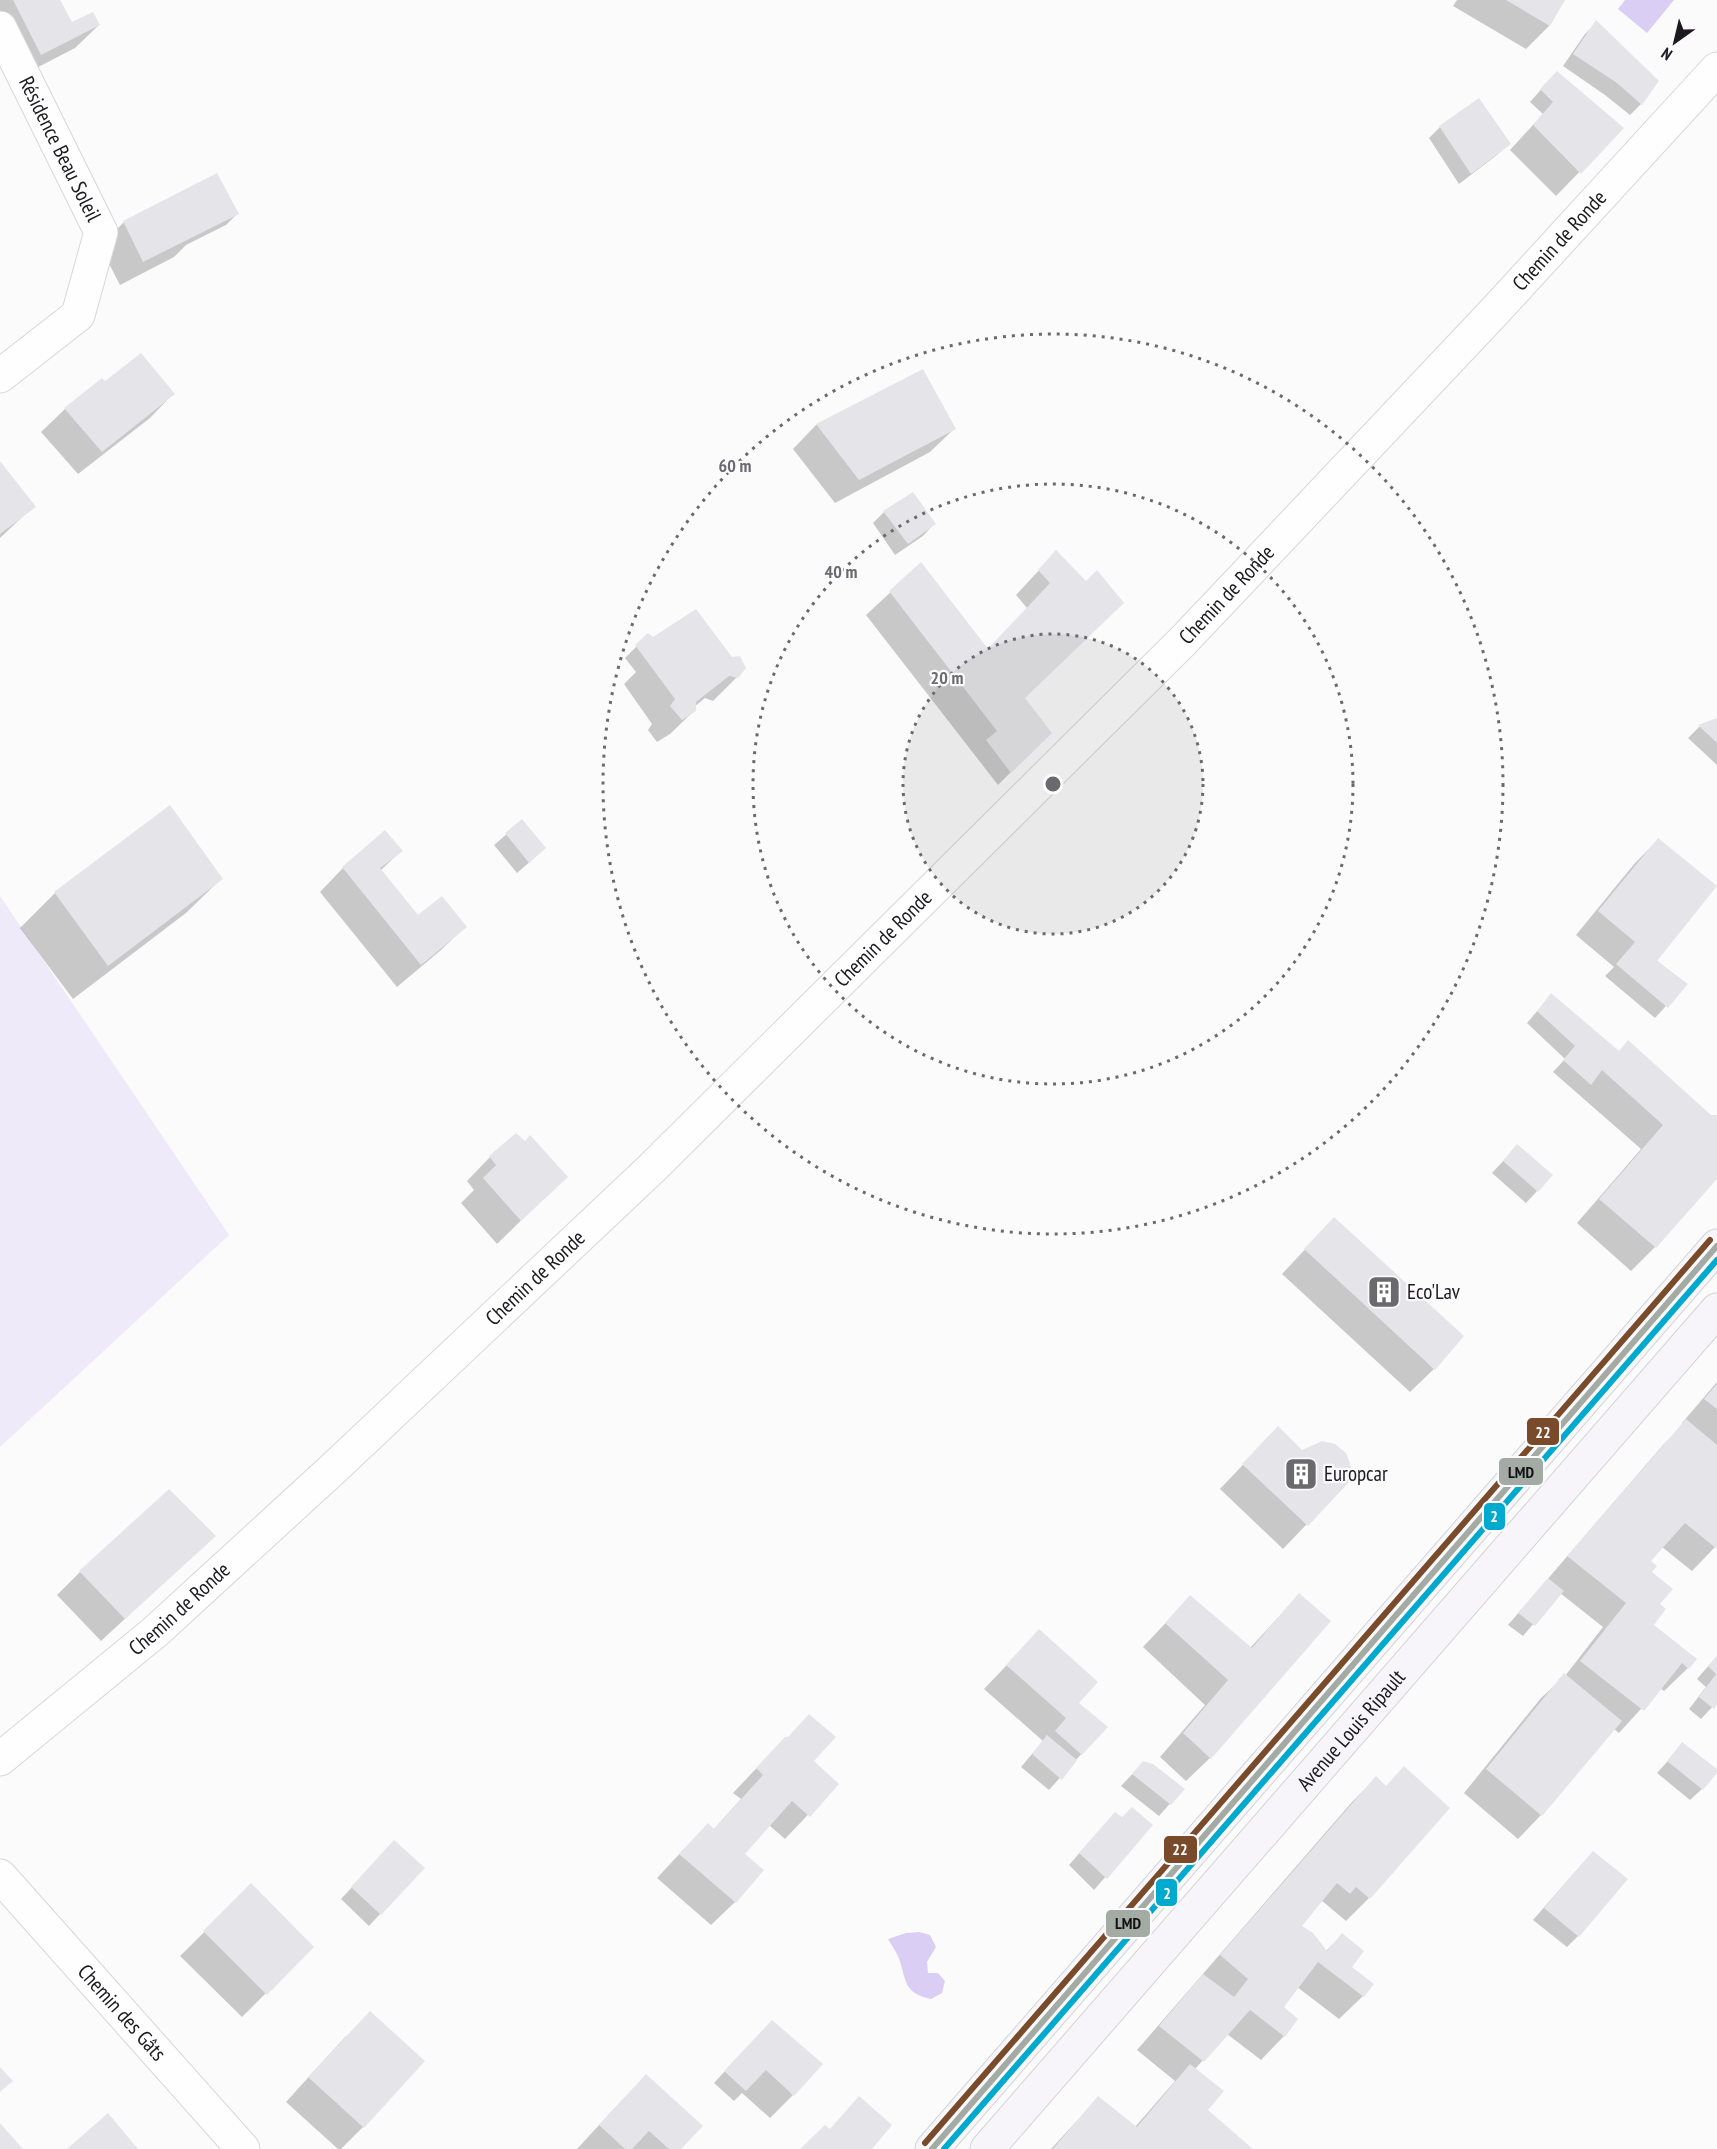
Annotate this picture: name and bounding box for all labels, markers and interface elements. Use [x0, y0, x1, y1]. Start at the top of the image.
north arrow [1645, 12, 1705, 72]
text: N [1657, 44, 1676, 65]
street label: Résidence Beau Soleil [13, 72, 108, 226]
street label: Chemin de Ronde [1506, 184, 1612, 296]
text: 60 m [719, 454, 751, 477]
street label: Chemin de Ronde [1173, 539, 1280, 650]
text: 40 m [825, 560, 857, 583]
text: 20 m [931, 666, 963, 689]
centre of rings [1043, 774, 1063, 794]
street label: Chemin de Ronde [828, 884, 937, 993]
street label: Chemin de Ronde [480, 1224, 591, 1331]
building icon: Eco'Lav [1366, 1274, 1402, 1310]
place label: Eco'Lav [1407, 1278, 1461, 1305]
line badge: 22 [1526, 1417, 1560, 1446]
text: 22 [1535, 1422, 1551, 1442]
building icon: Europcar [1283, 1456, 1319, 1492]
line badge: LMD [1498, 1457, 1544, 1486]
place label: Europcar [1324, 1460, 1388, 1487]
text: LMD [1508, 1462, 1534, 1482]
line badge: 2 [1483, 1502, 1506, 1531]
text: 2 [1490, 1506, 1498, 1526]
street label: Chemin de Ronde [123, 1556, 235, 1661]
street label: Avenue Louis Ripault [1291, 1664, 1411, 1796]
line badge: 22 [1163, 1835, 1198, 1864]
text: 22 [1172, 1839, 1188, 1859]
line badge: 2 [1155, 1878, 1178, 1907]
text: 2 [1163, 1883, 1171, 1903]
line badge: LMD [1105, 1909, 1151, 1938]
text: LMD [1115, 1913, 1141, 1933]
street label: Chemin des Gâts [72, 1958, 172, 2066]

